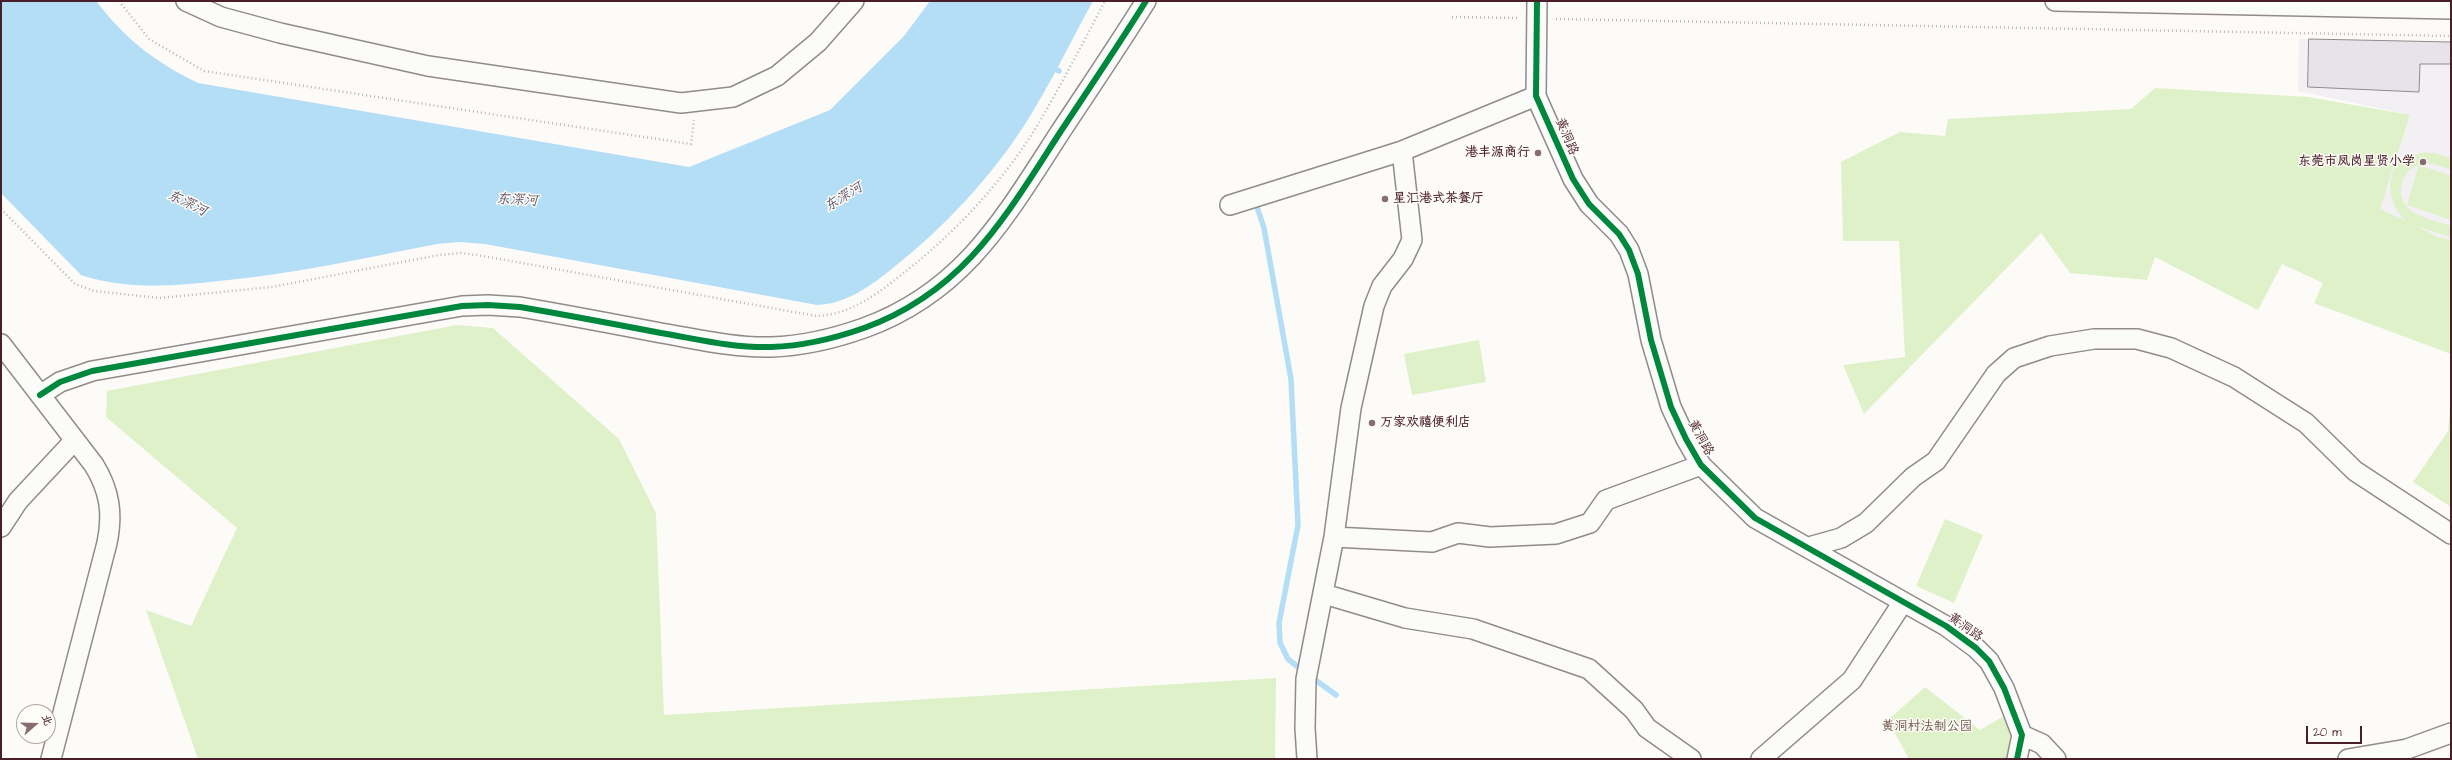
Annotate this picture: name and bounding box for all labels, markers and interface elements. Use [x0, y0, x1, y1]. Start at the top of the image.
street label: 黄洞路 [1551, 116, 1581, 158]
place label: 港丰源商行 [1465, 145, 1530, 161]
marker: 港丰源商行 [1533, 148, 1543, 158]
place label: 东莞市凤岗星贤小学 [2298, 154, 2415, 170]
marker: 东莞市凤岗星贤小学 [2418, 157, 2428, 167]
water label: 东深河 [822, 180, 866, 216]
water label: 东深河 [164, 187, 210, 221]
place label: 星汇港式茶餐厅 [1393, 191, 1484, 207]
water label: 东深河 [496, 192, 538, 210]
marker: 星汇港式茶餐厅 [1380, 194, 1390, 204]
place label: 万家欢禧便利店 [1380, 415, 1471, 431]
street label: 黄洞路 [1684, 417, 1716, 459]
marker: 万家欢禧便利店 [1367, 418, 1377, 428]
street label: 黄洞路 [1945, 610, 1985, 646]
north arrow [16, 704, 56, 744]
text: 北 [38, 712, 56, 728]
scale bar [2308, 718, 2364, 744]
park label: 黄洞村法制公园 [1882, 719, 1972, 735]
text: 20 m [2313, 724, 2342, 741]

